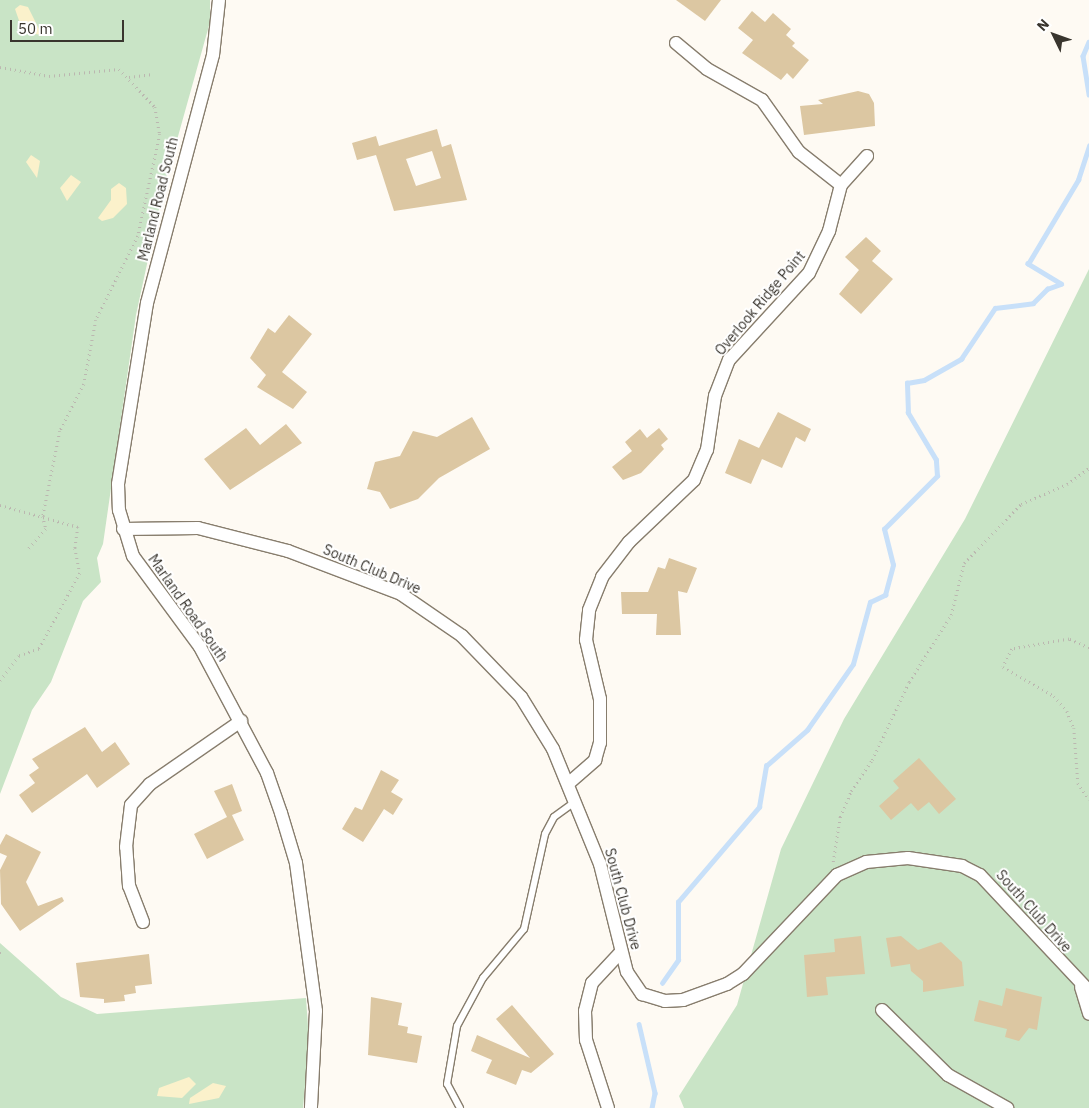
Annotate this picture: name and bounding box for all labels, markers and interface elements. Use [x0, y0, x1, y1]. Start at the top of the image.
scale bar [12, 10, 126, 42]
north arrow [1029, 10, 1079, 60]
text: N [1033, 15, 1053, 35]
text: 50 m [18, 19, 53, 38]
street label: Marland Road South [134, 135, 182, 263]
street label: Overlook Ridge Point [711, 247, 809, 359]
street label: South Club Drive [321, 541, 423, 597]
street label: Marland Road South [145, 551, 231, 665]
street label: South Club Drive [601, 846, 645, 952]
street label: South Club Drive [993, 867, 1075, 955]

